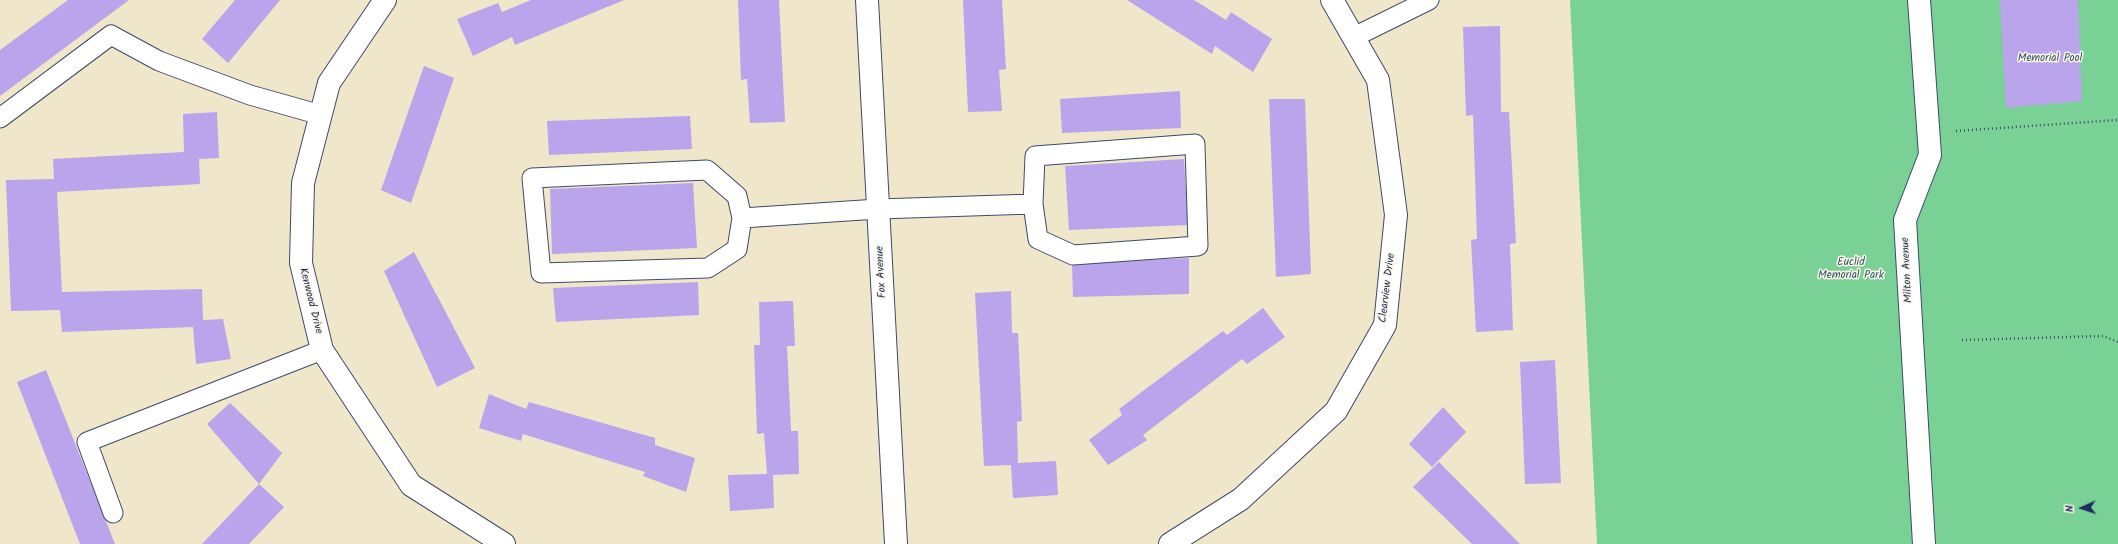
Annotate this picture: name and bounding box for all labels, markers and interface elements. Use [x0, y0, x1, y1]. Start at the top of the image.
park label: Memorial Pool [2018, 52, 2082, 66]
street label: Milton Avenue [1900, 237, 1916, 303]
street label: Fox Avenue [874, 246, 890, 298]
street label: Clearview Drive [1377, 252, 1399, 324]
park label: Euclid Memorial Park [1818, 256, 1884, 282]
street label: Kenwood Drive [295, 267, 325, 335]
north arrow [2062, 488, 2102, 528]
text: N [2061, 505, 2079, 513]

